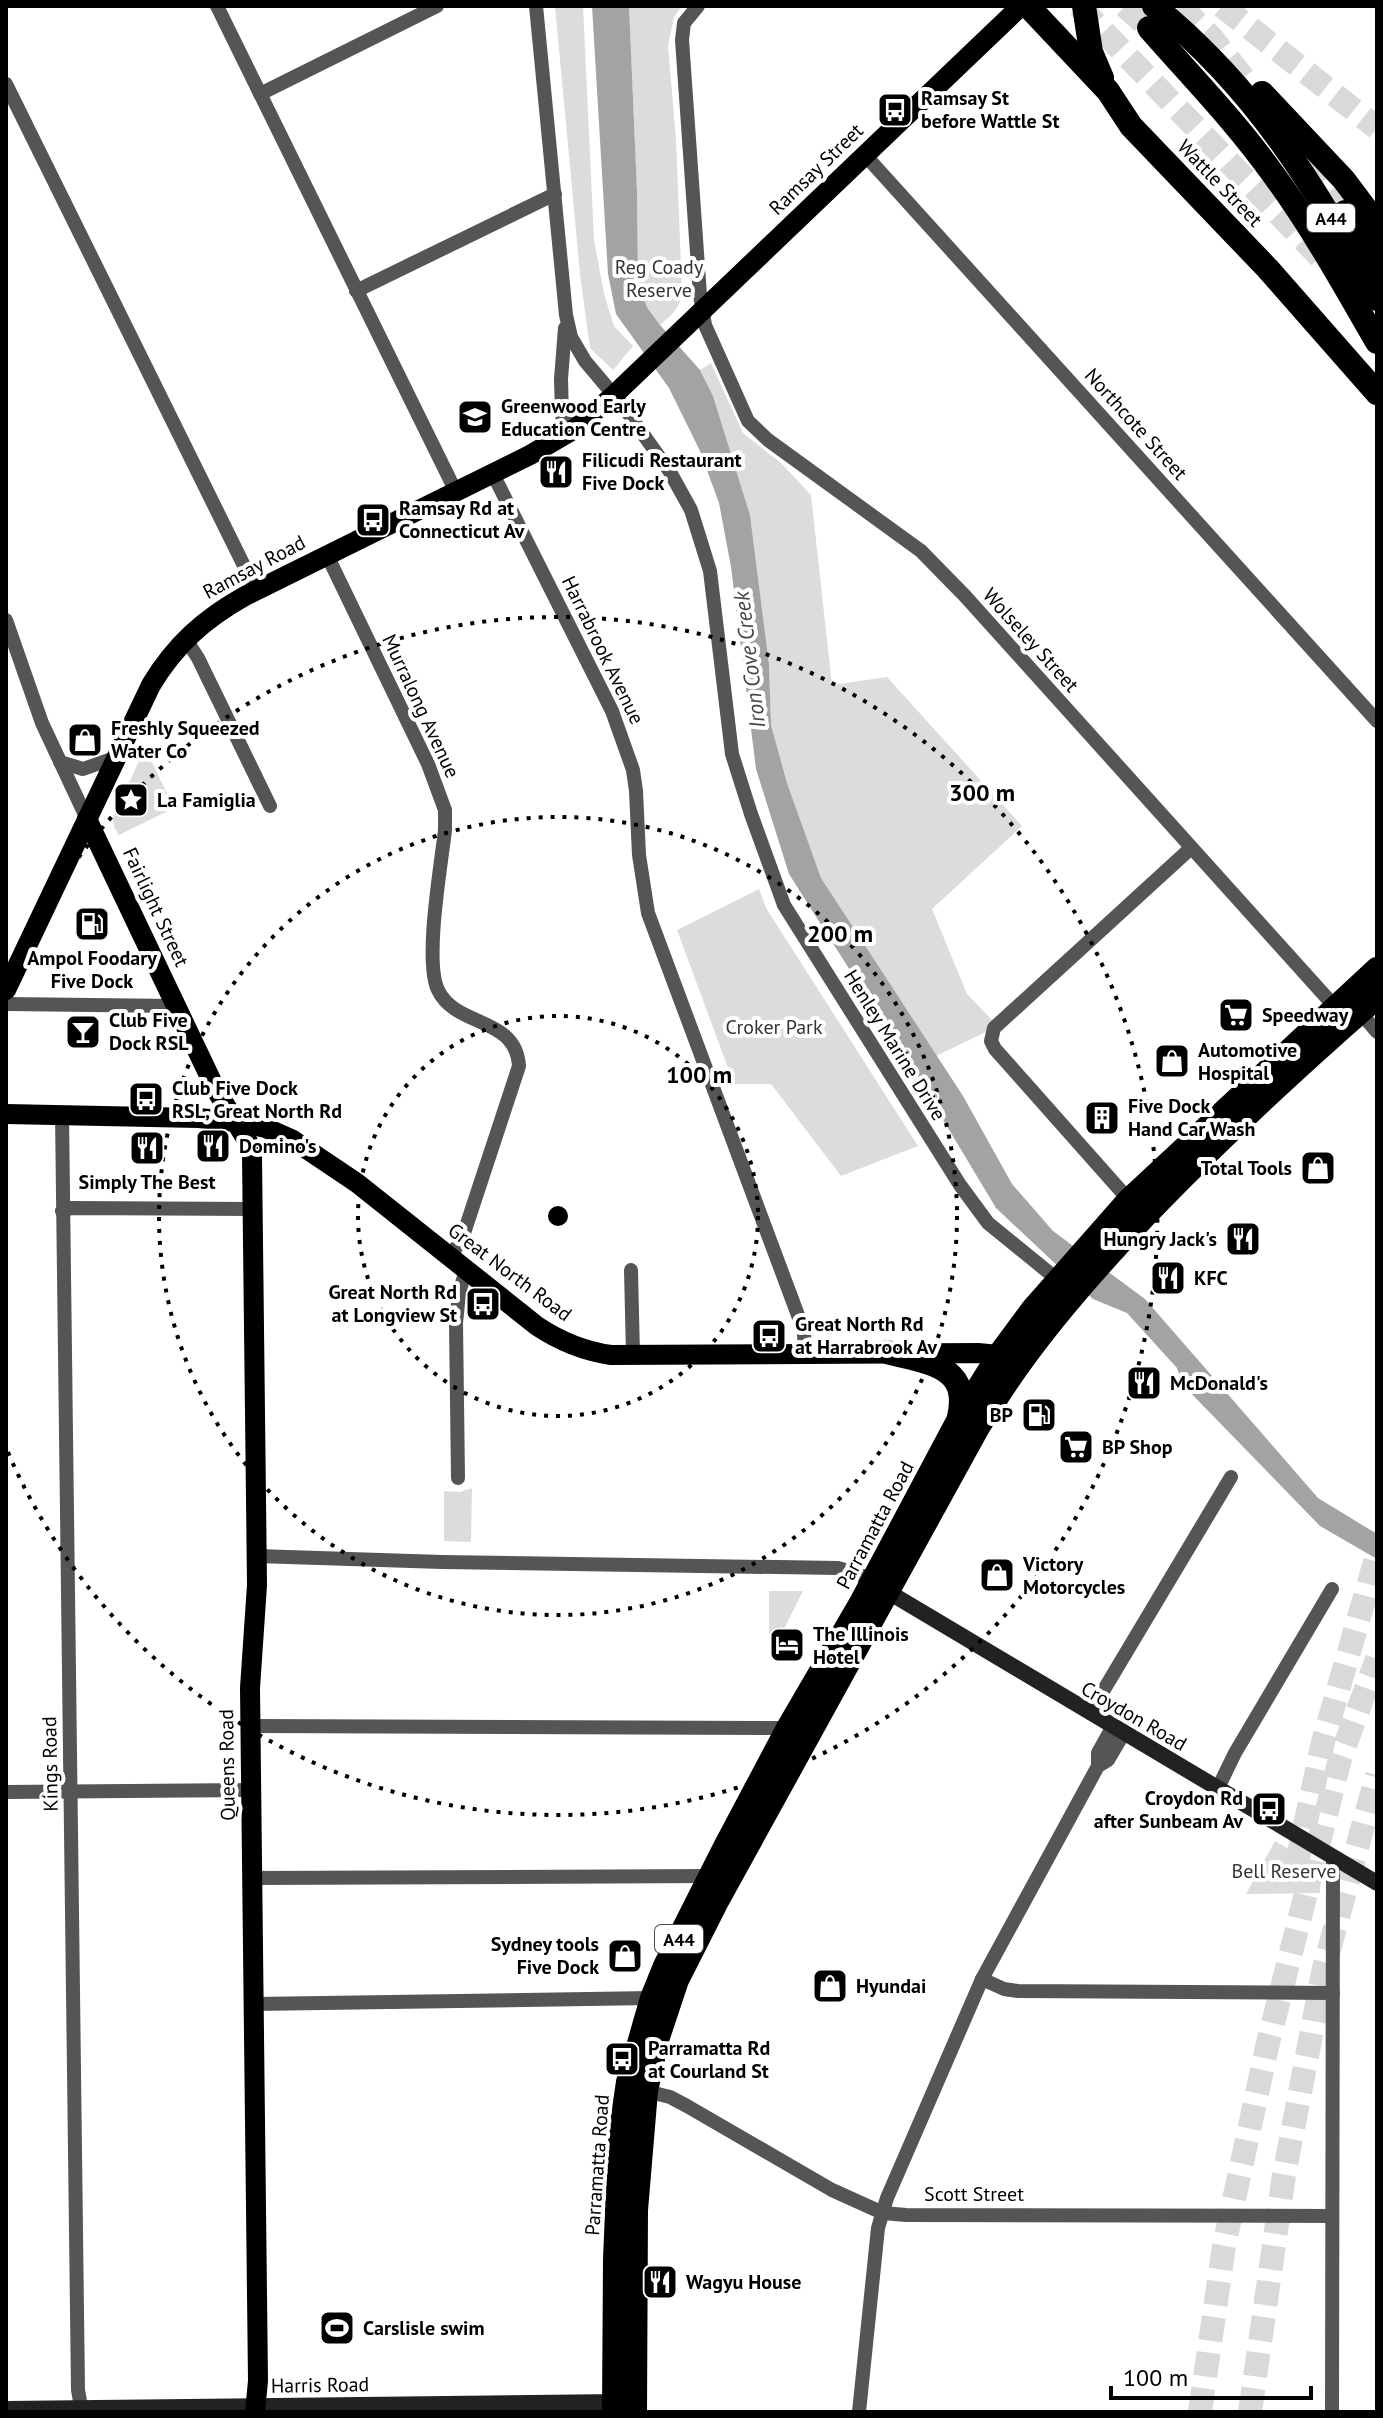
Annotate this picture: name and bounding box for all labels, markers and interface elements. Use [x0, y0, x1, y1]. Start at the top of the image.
place label: Ramsay St before Wattle St [921, 85, 1059, 134]
bus stop icon: Ramsay St before Wattle St [876, 91, 914, 129]
street label: Ramsay Street [763, 117, 869, 220]
street label: Wattle Street [1172, 134, 1268, 232]
road number: A44 [1307, 204, 1355, 232]
park label: Reg Coady Reserve [615, 254, 704, 303]
street label: Northcote Street [1079, 363, 1193, 486]
place label: Greenwood Early Education Centre [501, 393, 646, 442]
school or university icon: Greenwood Early Education Centre [456, 398, 494, 436]
place label: Filicudi Restaurant Five Dock [582, 447, 742, 496]
restaurant icon: Filicudi Restaurant Five Dock [537, 453, 575, 491]
place label: Ramsay Rd at Connecticut Av [399, 495, 525, 544]
bus stop icon: Ramsay Rd at Connecticut Av [354, 501, 392, 539]
street label: Ramsay Road [198, 529, 310, 605]
street label: Harrabrook Avenue [556, 571, 650, 729]
street label: Wolseley Street [977, 582, 1085, 698]
water label: Iron Cove Creek [727, 589, 771, 730]
street label: Murralong Avenue [376, 630, 466, 782]
place label: Freshly Squeezed Water Co [111, 715, 260, 764]
shop icon: Freshly Squeezed Water Co [66, 721, 104, 759]
text: 300 m [949, 777, 1015, 808]
place icon: La Famiglia [112, 781, 150, 819]
place label: La Famiglia [157, 787, 256, 813]
street label: Fairlight Street [117, 843, 195, 971]
fuel station icon: Ampol Foodary Five Dock [73, 905, 111, 943]
text: 200 m [807, 918, 873, 949]
place label: Ampol Foodary Five Dock [27, 945, 157, 994]
street label: Henley Marine Drive [838, 965, 952, 1125]
supermarket icon: Speedway [1217, 996, 1255, 1034]
place label: Speedway [1262, 1002, 1349, 1028]
place label: Club Five Dock RSL [109, 1007, 189, 1056]
bar icon: Club Five Dock RSL [64, 1013, 102, 1051]
park label: Croker Park [725, 1014, 823, 1040]
place label: Automotive Hospital [1198, 1037, 1297, 1086]
shop icon: Automotive Hospital [1153, 1042, 1191, 1080]
text: 100 m [666, 1059, 732, 1090]
place label: Club Five Dock RSL, Great North Rd [172, 1075, 342, 1124]
bus stop icon: Club Five Dock RSL, Great North Rd [127, 1080, 165, 1118]
place label: Five Dock Hand Car Wash [1128, 1093, 1255, 1142]
building icon: Five Dock Hand Car Wash [1083, 1099, 1121, 1137]
restaurant icon: Domino's [194, 1127, 232, 1165]
restaurant icon: Simply The Best [128, 1129, 166, 1167]
place label: Domino's [239, 1133, 316, 1159]
shop icon: Total Tools [1299, 1149, 1337, 1187]
place label: Total Tools [1201, 1155, 1292, 1181]
place label: Simply The Best [79, 1169, 215, 1195]
centre of rings [544, 1202, 572, 1230]
street label: Great North Road [443, 1217, 577, 1327]
restaurant icon: Hungry Jack's [1224, 1220, 1262, 1258]
place label: Hungry Jack's [1104, 1226, 1217, 1252]
restaurant icon: KFC [1149, 1259, 1187, 1297]
place label: KFC [1194, 1265, 1228, 1291]
place label: Great North Rd at Longview St [328, 1279, 457, 1328]
bus stop icon: Great North Rd at Longview St [464, 1285, 502, 1323]
place label: Great North Rd at Harrabrook Av [795, 1311, 938, 1360]
bus stop icon: Great North Rd at Harrabrook Av [750, 1317, 788, 1355]
restaurant icon: McDonald's [1125, 1364, 1163, 1402]
place label: McDonald's [1170, 1370, 1268, 1396]
fuel station icon: BP [1020, 1396, 1058, 1434]
place label: BP [990, 1402, 1013, 1428]
supermarket icon: BP Shop [1057, 1428, 1095, 1466]
place label: BP Shop [1102, 1434, 1173, 1460]
street label: Parramatta Road [830, 1457, 920, 1593]
place label: Victory Motorcycles [1022, 1551, 1125, 1600]
shop icon: Victory Motorcycles [978, 1556, 1016, 1594]
place label: The Illinois Hotel [813, 1621, 909, 1670]
hotel icon: The Illinois Hotel [768, 1626, 806, 1664]
street label: Croydon Road [1076, 1675, 1192, 1757]
street label: Queens Road [213, 1709, 241, 1821]
street label: Kings Road [36, 1716, 64, 1812]
place label: Croydon Rd after Sunbeam Av [1094, 1785, 1243, 1834]
bus stop icon: Croydon Rd after Sunbeam Av [1250, 1790, 1288, 1828]
park label: Bell Reserve [1232, 1858, 1336, 1884]
road number: A44 [655, 1925, 703, 1953]
place label: Sydney tools Five Dock [491, 1931, 599, 1980]
shop icon: Sydney tools Five Dock [606, 1937, 644, 1975]
shop icon: Hyundai [811, 1967, 849, 2005]
place label: Hyundai [856, 1973, 926, 1999]
place label: Parramatta Rd at Courland St [648, 2035, 770, 2084]
bus stop icon: Parramatta Rd at Courland St [603, 2040, 641, 2078]
street label: Parramatta Road [579, 2094, 615, 2236]
street label: Scott Street [924, 2181, 1024, 2207]
restaurant icon: Wagyu House [641, 2263, 679, 2301]
place label: Wagyu House [686, 2269, 801, 2295]
sports icon: Carslisle swim [318, 2309, 356, 2347]
place label: Carslisle swim [363, 2315, 484, 2341]
scale bar [1111, 2350, 1311, 2400]
text: 100 m [1123, 2362, 1188, 2393]
street label: Harris Road [271, 2371, 369, 2399]

